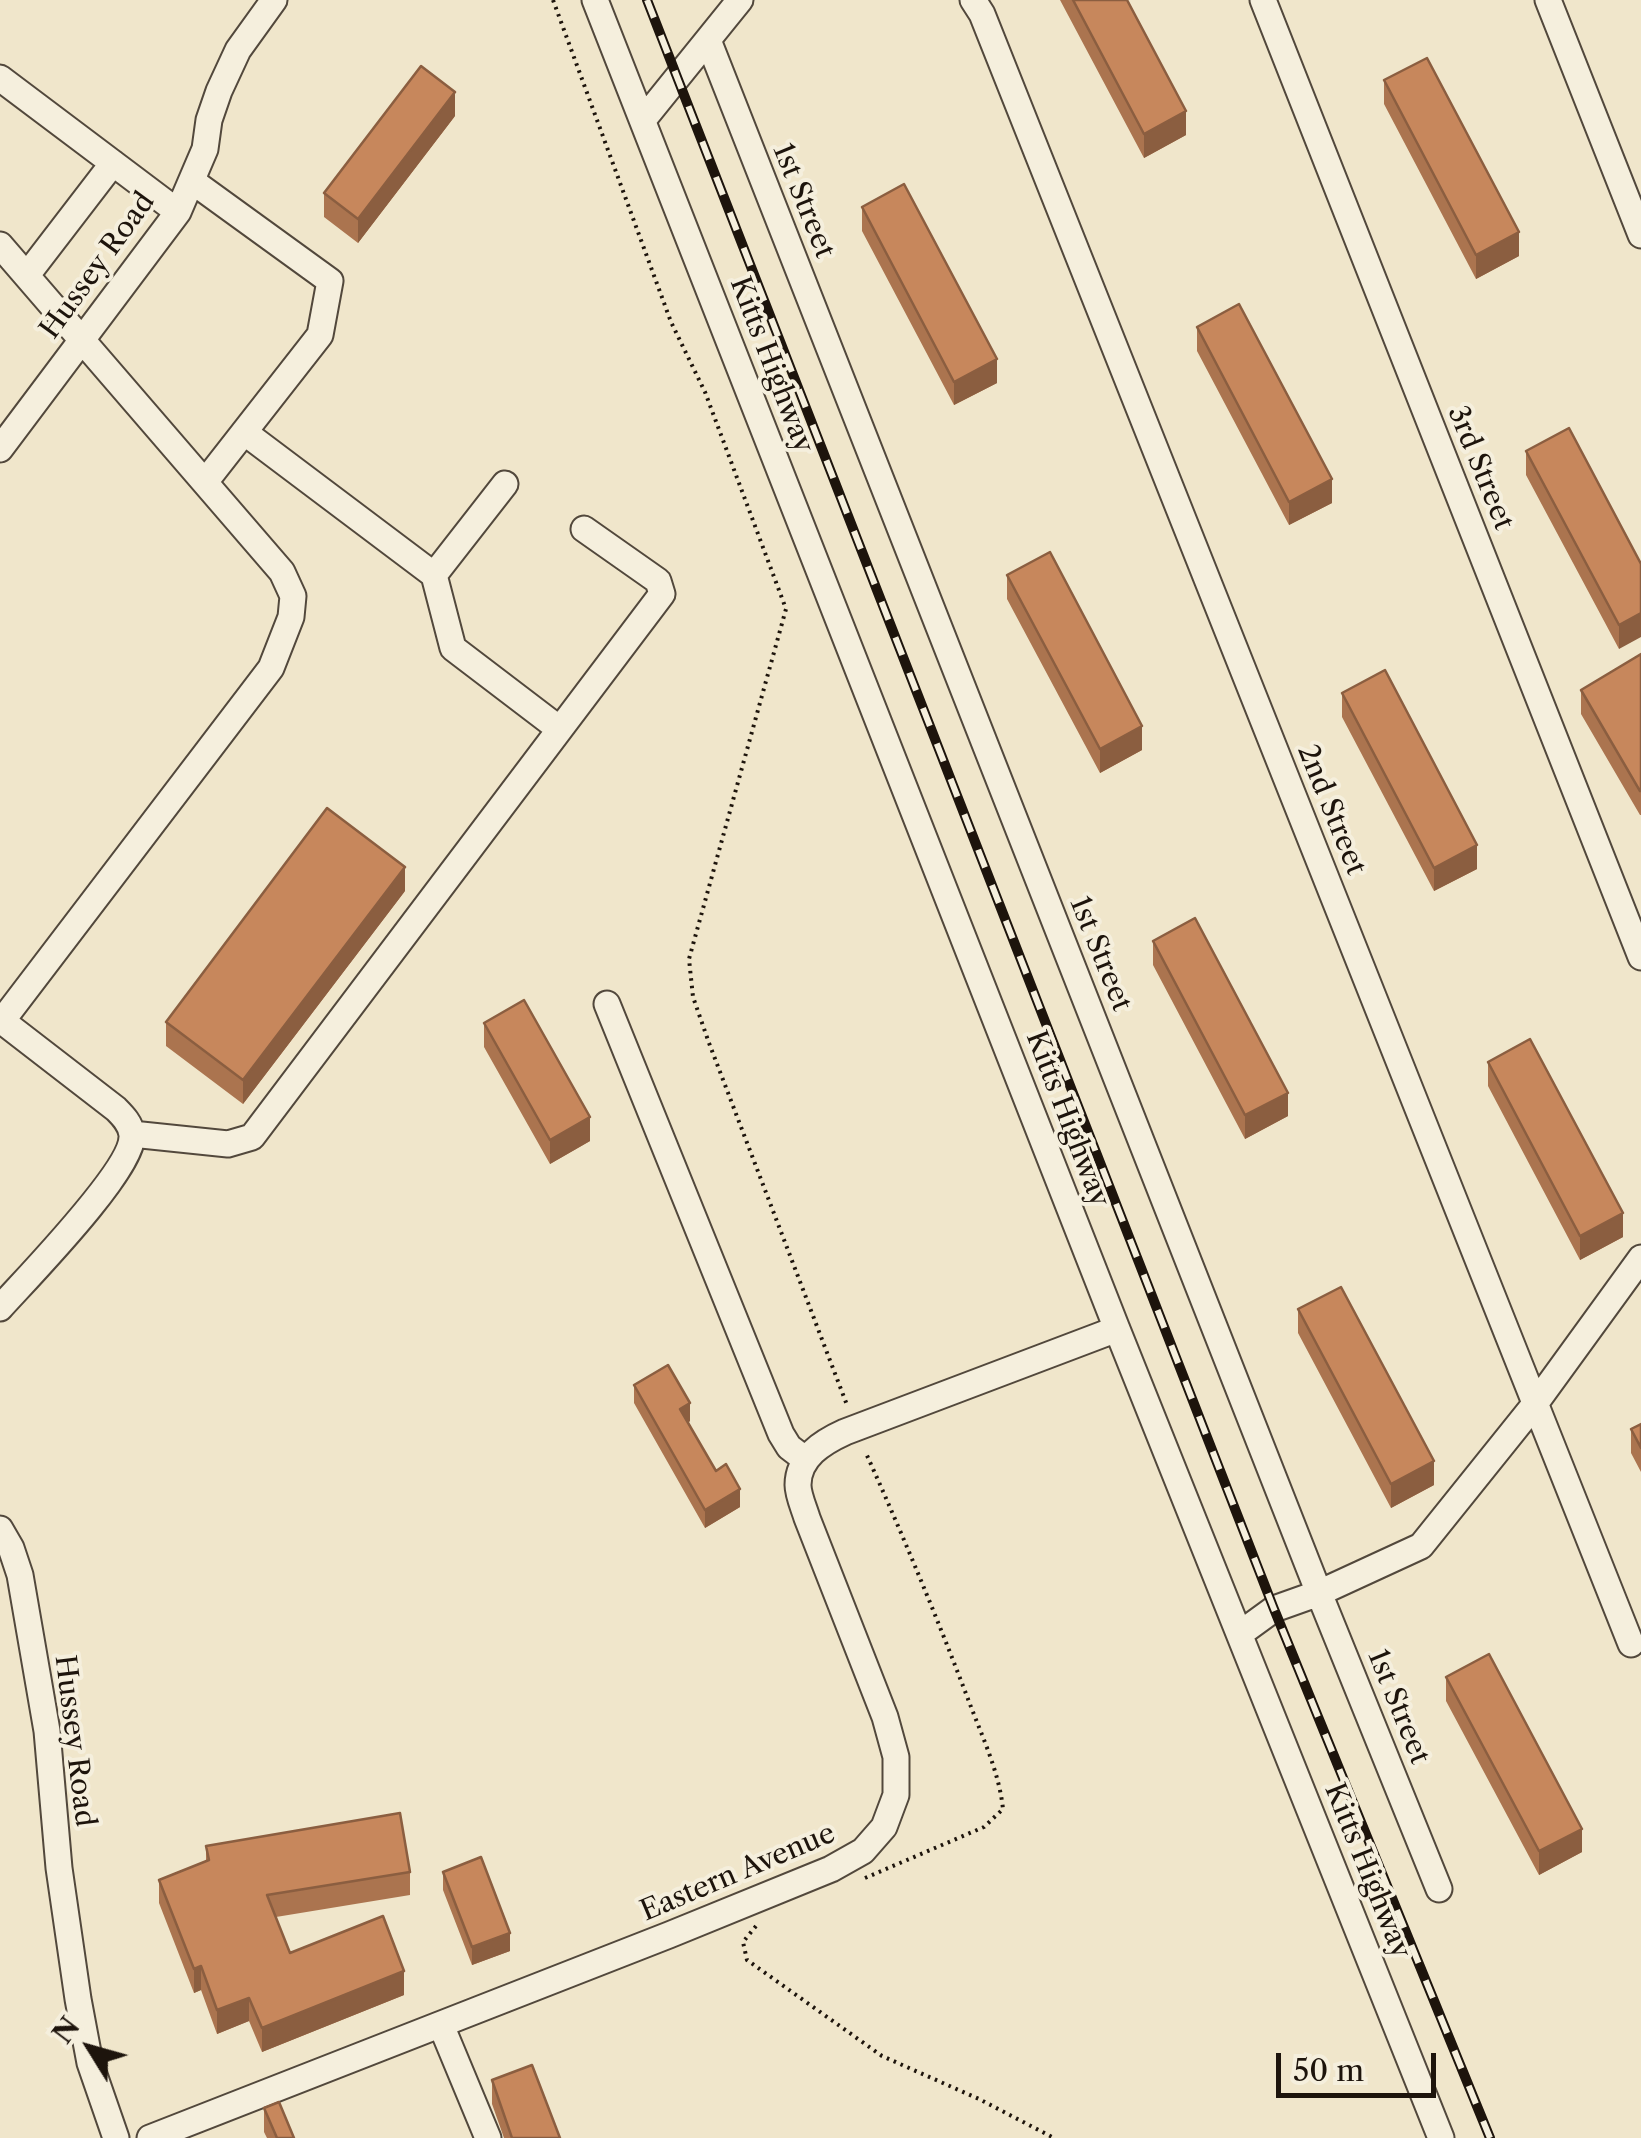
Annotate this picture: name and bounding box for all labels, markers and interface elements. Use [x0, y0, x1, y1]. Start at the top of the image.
street label: 1st Street [765, 139, 841, 263]
street label: Hussey Road [34, 186, 162, 346]
street label: Kitts Highway [722, 272, 820, 458]
street label: 3rd Street [1440, 401, 1520, 535]
street label: 2nd Street [1290, 740, 1372, 880]
street label: 1st Street [1062, 892, 1138, 1016]
street label: Kitts Highway [1018, 1026, 1116, 1212]
street label: 1st Street [1360, 1645, 1436, 1769]
street label: Hussey Road [47, 1653, 101, 1829]
street label: Kitts Highway [1317, 1779, 1417, 1963]
street label: Eastern Avenue [636, 1817, 840, 1929]
north arrow [40, 1998, 140, 2098]
text: N [45, 2010, 87, 2050]
scale bar [1281, 2033, 1441, 2095]
text: 50 m [1293, 2052, 1364, 2089]

